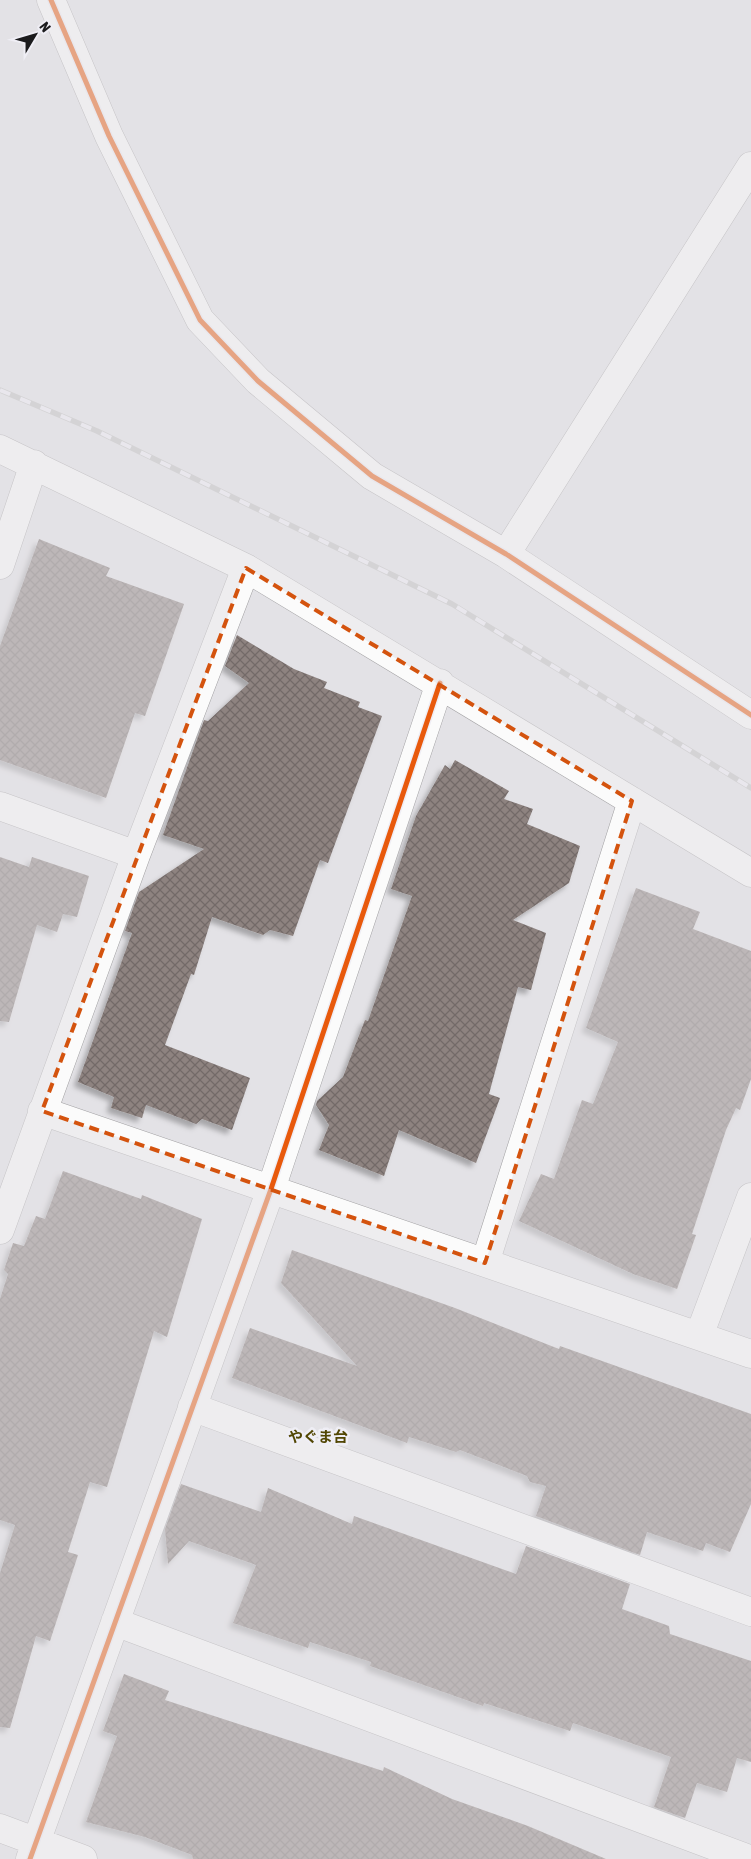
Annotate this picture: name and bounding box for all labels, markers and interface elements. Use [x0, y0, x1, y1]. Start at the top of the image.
north arrow [10, 10, 60, 60]
text: N [36, 19, 54, 35]
district label: やぐま台 [288, 1428, 348, 1445]

